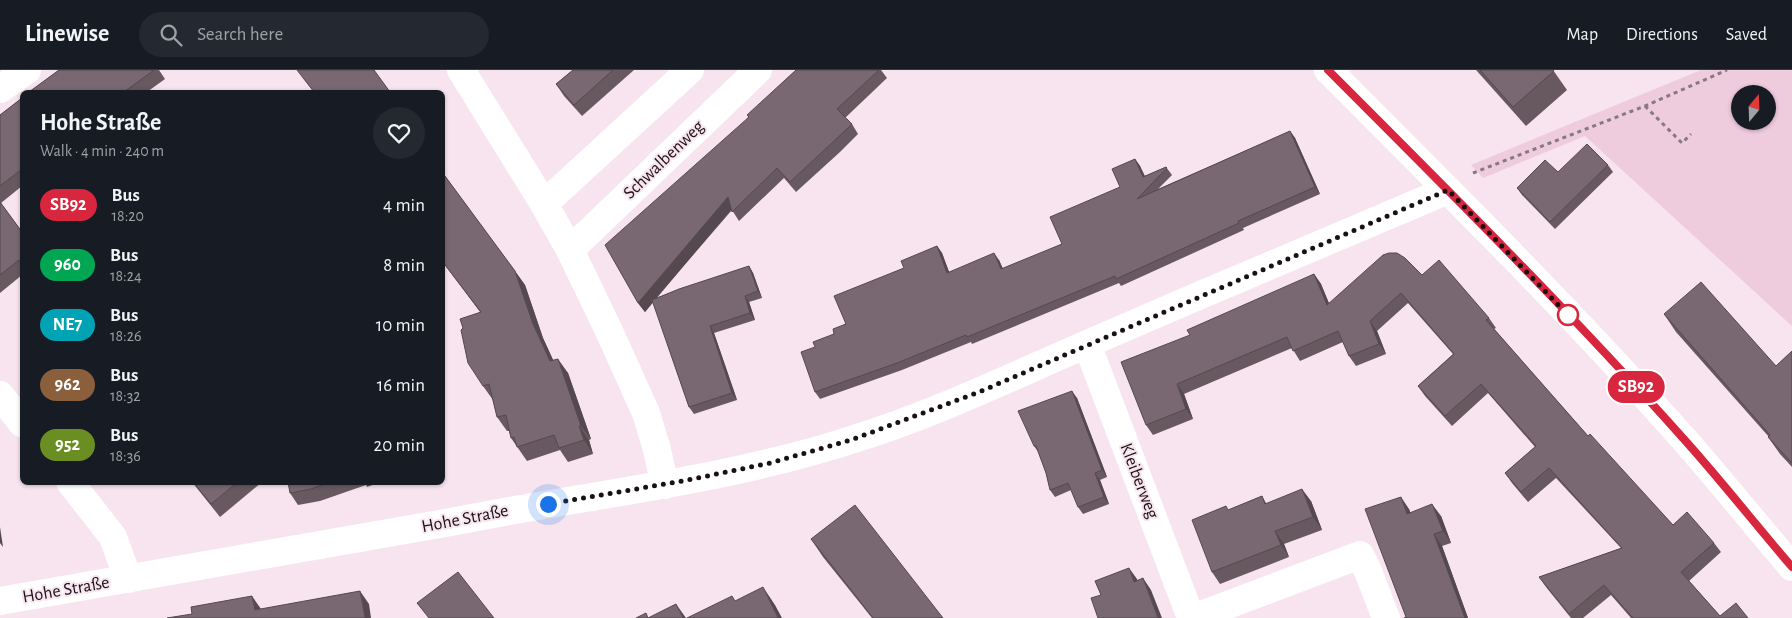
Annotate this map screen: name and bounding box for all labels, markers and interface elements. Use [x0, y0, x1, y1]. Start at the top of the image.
search box [139, 12, 489, 57]
icon: search [157, 21, 185, 49]
text: Linewise [25, 22, 109, 46]
text: Search here [197, 25, 283, 44]
text: Map [1567, 26, 1598, 44]
text: Directions [1626, 26, 1698, 44]
text: Saved [1726, 26, 1767, 44]
north arrow [1731, 85, 1776, 130]
map controls [1731, 85, 1776, 130]
button: heart [373, 107, 425, 159]
text: Hohe Straße [40, 111, 161, 135]
street label: Schwalbenweg [620, 117, 708, 203]
text: Walk · 4 min · 240 m [40, 143, 164, 159]
text: Bus [112, 186, 140, 205]
text: SB92 [50, 196, 87, 214]
text: 4 min [383, 196, 425, 215]
text: 18:20 [112, 208, 144, 224]
text: Bus [110, 246, 138, 265]
text: 960 [54, 256, 81, 274]
text: 8 min [383, 256, 425, 275]
text: 18:24 [110, 268, 142, 284]
unlabelled marker [1557, 304, 1579, 326]
text: Bus [110, 306, 138, 325]
text: NE7 [53, 316, 82, 334]
text: 10 min [376, 316, 425, 335]
text: 18:26 [110, 328, 142, 344]
text: Bus [110, 366, 138, 385]
line badge: SB92 [1601, 371, 1671, 403]
text: 962 [55, 376, 80, 394]
text: 16 min [377, 376, 425, 395]
text: SB92 [1618, 378, 1654, 396]
text: 18:32 [110, 388, 141, 404]
text: Bus [110, 426, 138, 445]
text: 952 [55, 436, 80, 454]
text: 20 min [374, 436, 425, 455]
street label: Kleiberweg [1116, 441, 1162, 521]
text: 18:36 [110, 448, 141, 464]
your location [536, 492, 561, 517]
street label: Hohe Straße [420, 502, 510, 536]
street label: Hohe Straße [21, 574, 111, 606]

